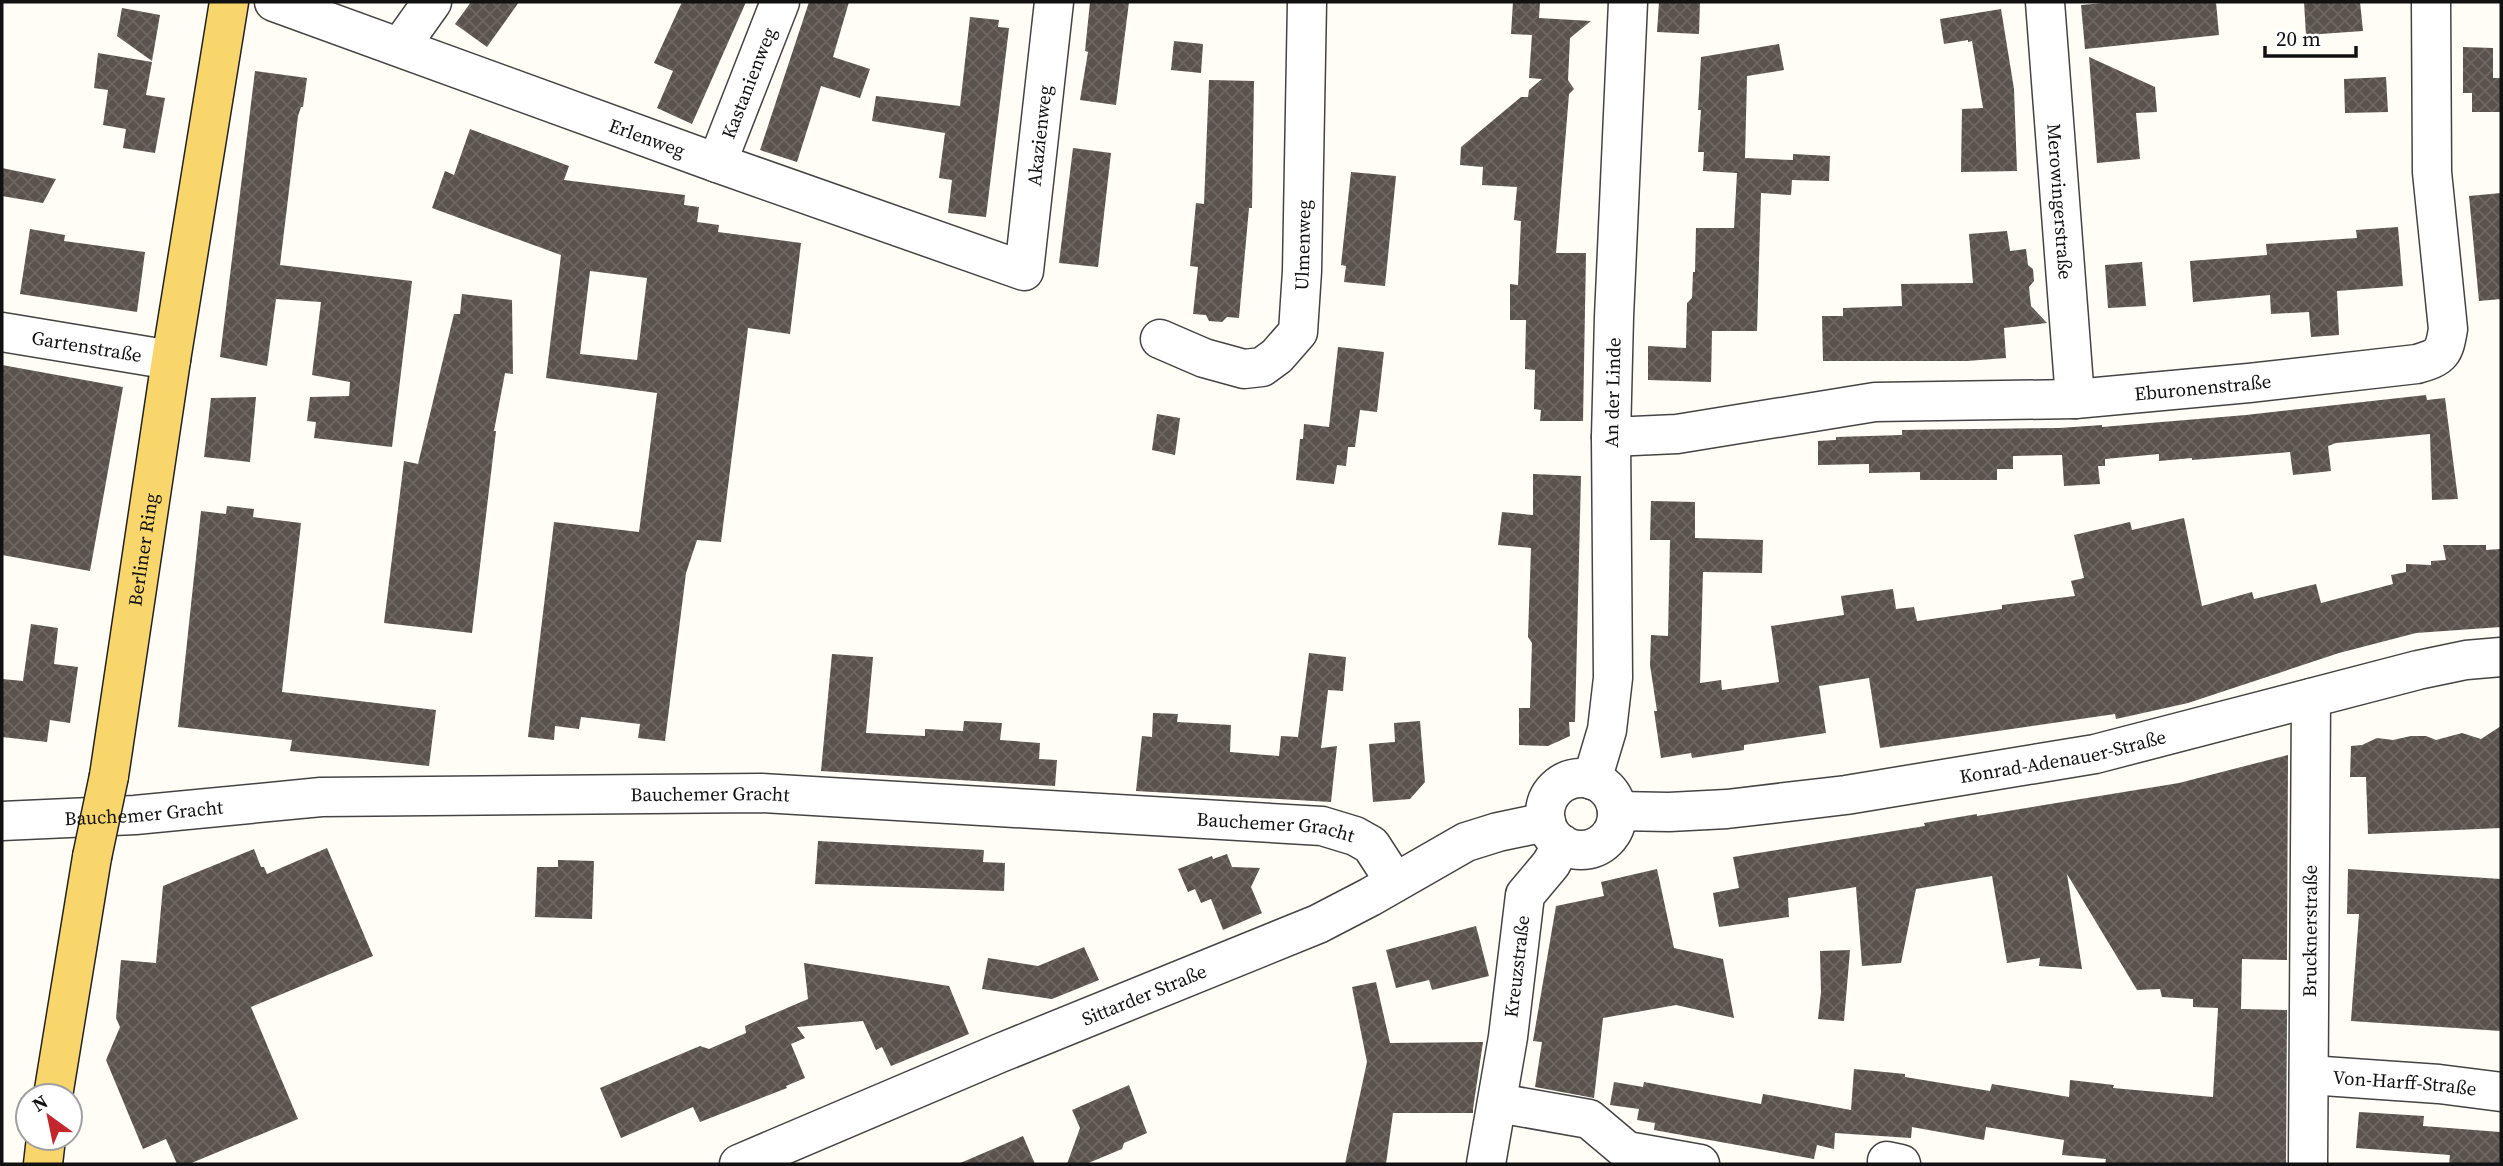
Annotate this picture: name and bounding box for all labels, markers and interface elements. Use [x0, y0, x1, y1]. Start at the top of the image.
scale bar [2265, 14, 2356, 58]
street label: Kastanienweg [715, 23, 782, 142]
text: 20 m [2276, 24, 2321, 53]
street label: Akazienweg [1021, 84, 1058, 187]
street label: Erlenweg [605, 112, 689, 163]
street label: Merowingerstraße [2041, 122, 2079, 280]
street label: Ulmenweg [1288, 199, 1316, 291]
street label: Gartenstraße [30, 324, 144, 368]
street label: An der Linde [1598, 337, 1626, 448]
street label: Eburonenstraße [2133, 368, 2273, 406]
street label: Berliner Ring [122, 491, 164, 608]
street label: Konrad-Adenauer-Straße [1957, 723, 2169, 789]
street label: Bauchemer Gracht [630, 780, 791, 808]
street label: Bauchemer Gracht [64, 793, 225, 831]
street label: Bauchemer Gracht [1196, 806, 1359, 848]
street label: Brucknerstraße [2296, 865, 2323, 997]
street label: Kreuzstraße [1497, 914, 1535, 1019]
street label: Sittarder Straße [1078, 958, 1210, 1032]
street label: Von-Harff-Straße [2332, 1064, 2478, 1102]
north arrow [14, 1082, 84, 1152]
text: N [27, 1088, 53, 1117]

